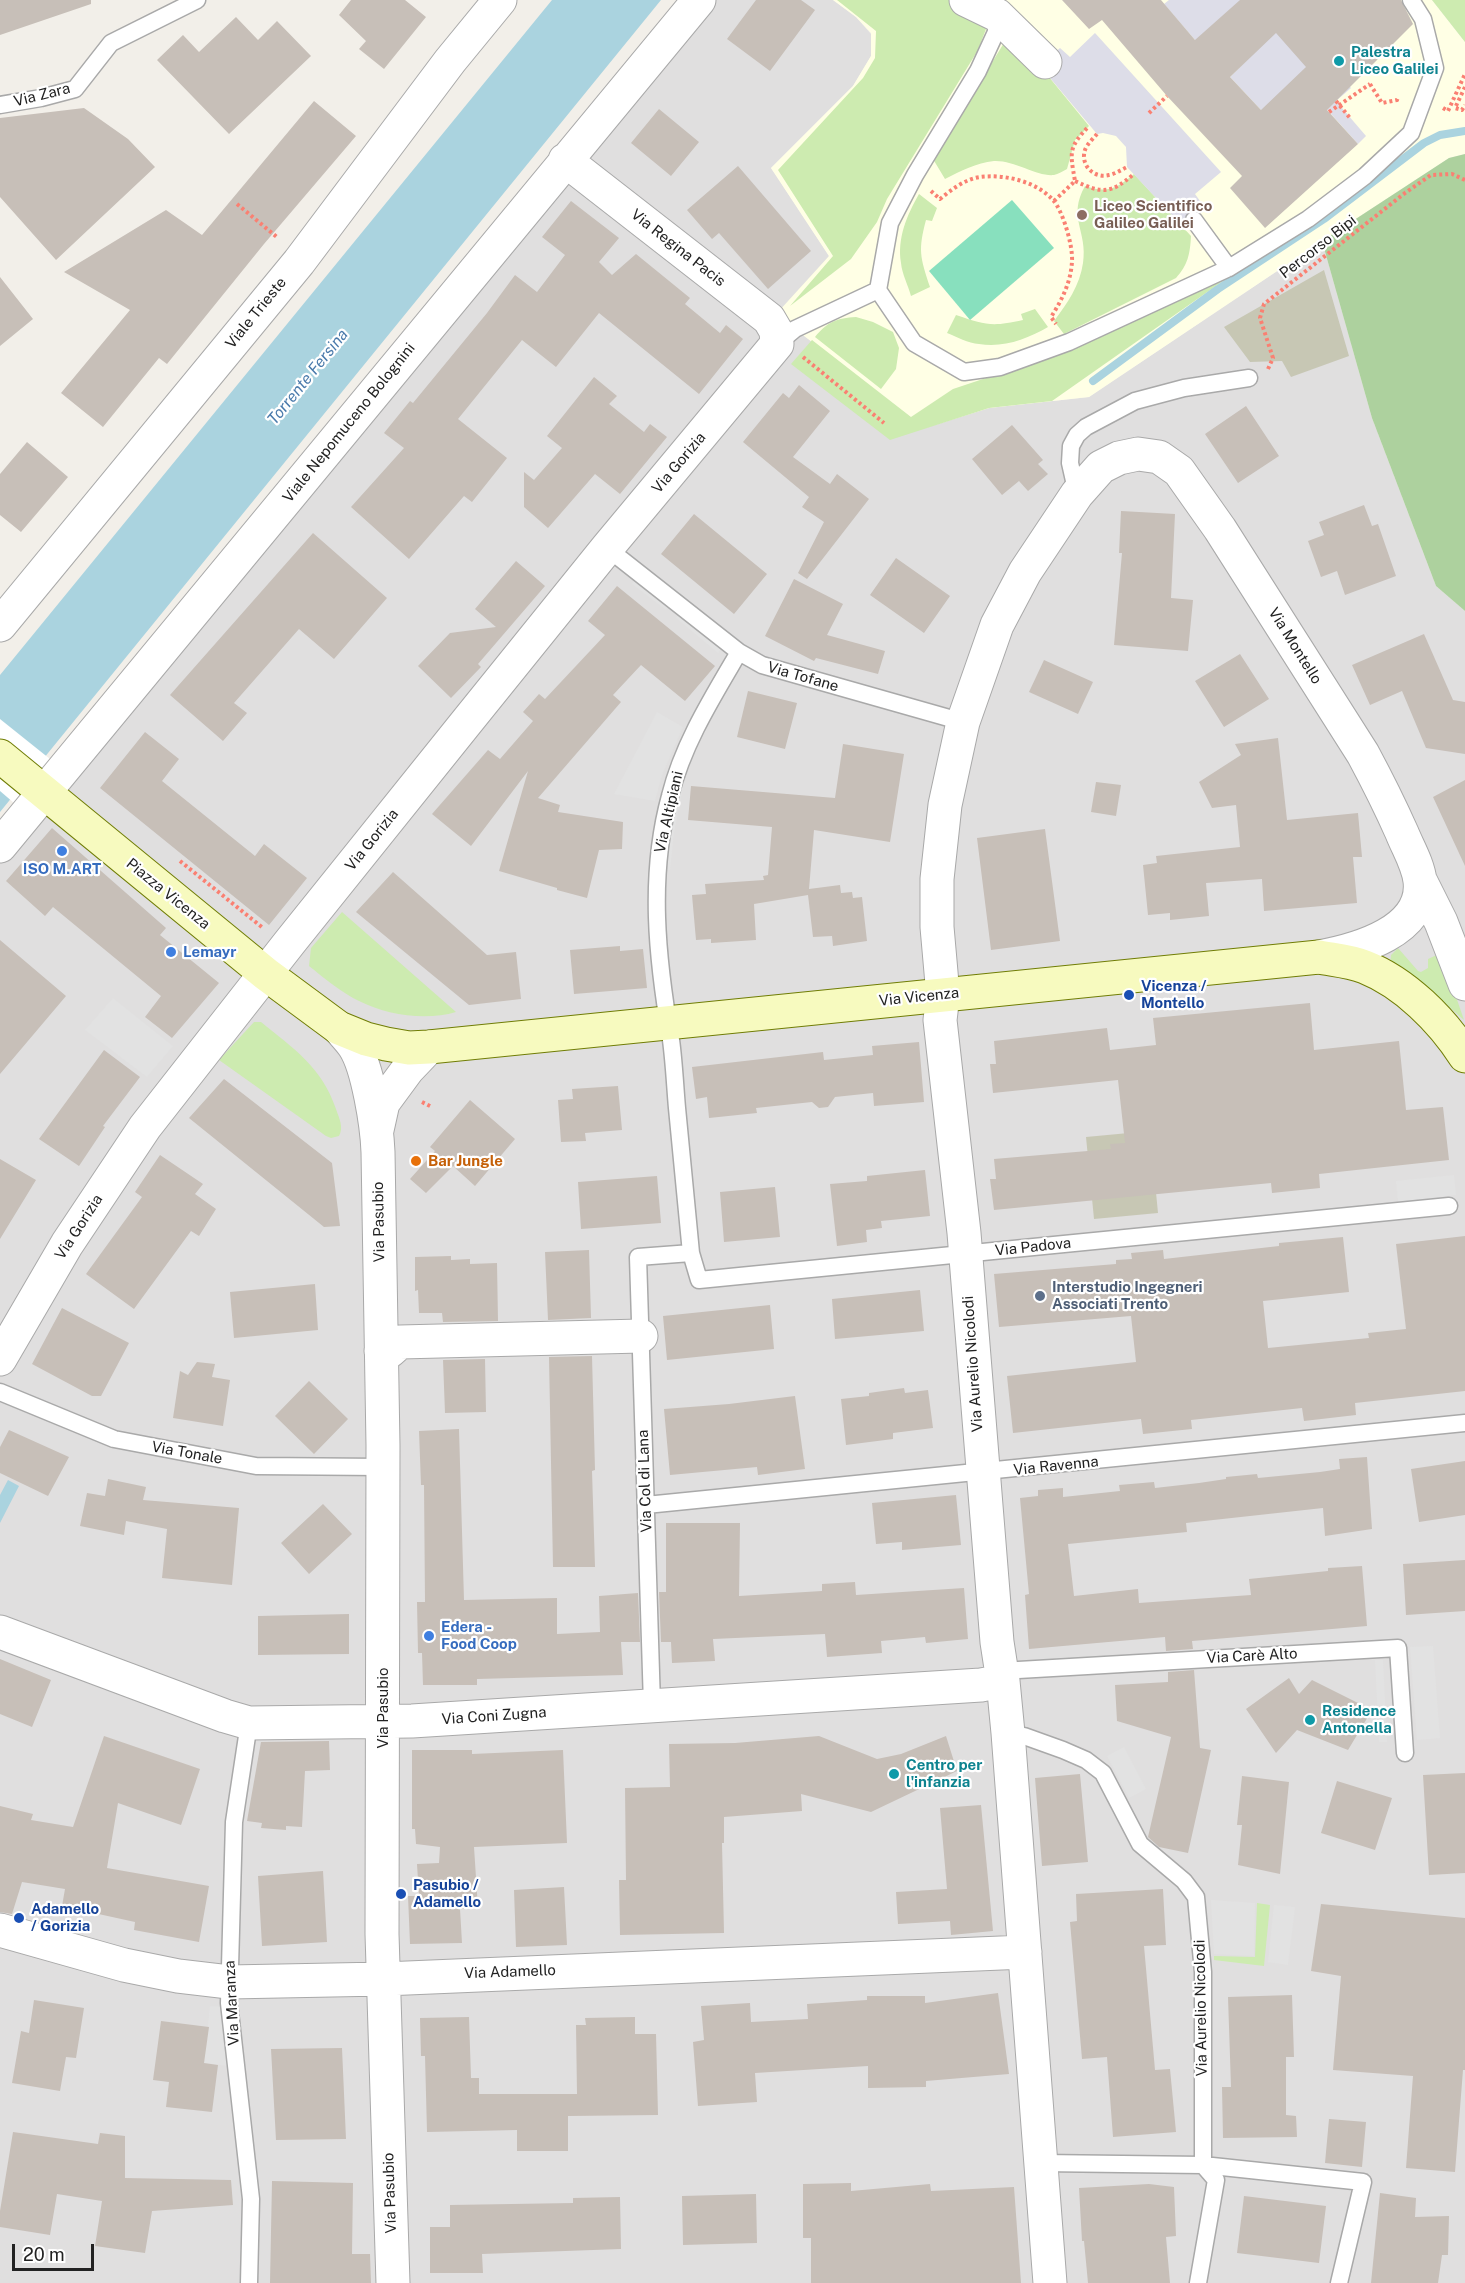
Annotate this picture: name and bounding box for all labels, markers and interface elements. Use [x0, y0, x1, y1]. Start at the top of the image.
place label: Palestra Liceo Galilei [1351, 43, 1438, 78]
marker: Palestra Liceo Galilei [1332, 54, 1346, 68]
street label: Via Zara [12, 79, 72, 111]
place label: Liceo Scientifico Galileo Galilei [1094, 197, 1212, 232]
street label: Via Regina Pacis [627, 206, 729, 290]
marker: Liceo Scientifico Galileo Galilei [1075, 208, 1089, 222]
street label: Percorso Bipi [1276, 211, 1360, 283]
street label: Viale Trieste [222, 274, 290, 352]
water label: Torrente Fersina [264, 325, 352, 429]
street label: Viale Nepomuceno Bolognini [279, 340, 419, 506]
street label: Via Gorizia [648, 429, 710, 497]
street label: Via Montello [1264, 604, 1326, 688]
street label: Via Tofane [765, 658, 841, 696]
street label: Via Altipiani [651, 769, 687, 855]
street label: Via Gorizia [342, 806, 402, 874]
marker: ISO M.ART [55, 844, 69, 858]
street label: Piazza Vicenza [122, 855, 214, 933]
place label: ISO M.ART [23, 860, 101, 878]
place label: Lemayr [183, 943, 236, 961]
marker: Lemayr [164, 945, 178, 959]
place label: Vicenza / Montello [1141, 977, 1206, 1012]
street label: Via Vicenza [878, 984, 960, 1010]
marker: Vicenza / Montello [1122, 988, 1136, 1002]
place label: Bar Jungle [428, 1152, 503, 1170]
marker: Bar Jungle [409, 1154, 423, 1168]
street label: Via Pasubio [369, 1181, 389, 1263]
street label: Via Gorizia [51, 1191, 107, 1263]
street label: Via Padova [994, 1234, 1072, 1260]
place label: Interstudio Ingegneri Associati Trento [1052, 1278, 1203, 1313]
marker: Interstudio Ingegneri Associati Trento [1033, 1289, 1047, 1303]
street label: Via Aurelio Nicolodi [959, 1295, 987, 1433]
street label: Via Col di Lana [634, 1429, 656, 1533]
street label: Via Tonale [150, 1438, 224, 1468]
street label: Via Ravenna [1013, 1453, 1099, 1479]
place label: Edera - Food Coop [441, 1618, 517, 1653]
marker: Edera - Food Coop [422, 1629, 436, 1643]
street label: Via Carè Alto [1206, 1645, 1298, 1667]
street label: Via Pasubio [374, 1668, 392, 1748]
place label: Residence Antonella [1322, 1702, 1396, 1737]
street label: Via Coni Zugna [441, 1703, 547, 1729]
marker: Residence Antonella [1303, 1713, 1317, 1727]
place label: Centro per l'infanzia [906, 1756, 982, 1791]
marker: Centro per l'infanzia [887, 1767, 901, 1781]
place label: Pasubio / Adamello [413, 1876, 481, 1911]
marker: Pasubio / Adamello [394, 1887, 408, 1901]
place label: Adamello / Gorizia [31, 1900, 99, 1935]
marker: Adamello / Gorizia [12, 1911, 26, 1925]
street label: Via Aurelio Nicolodi [1191, 1940, 1211, 2076]
street label: Via Maranza [221, 1960, 243, 2046]
street label: Via Adamello [464, 1961, 556, 1983]
street label: Via Pasubio [380, 2152, 400, 2234]
scale bar [15, 2232, 98, 2270]
text: 20 m [23, 2244, 65, 2265]

